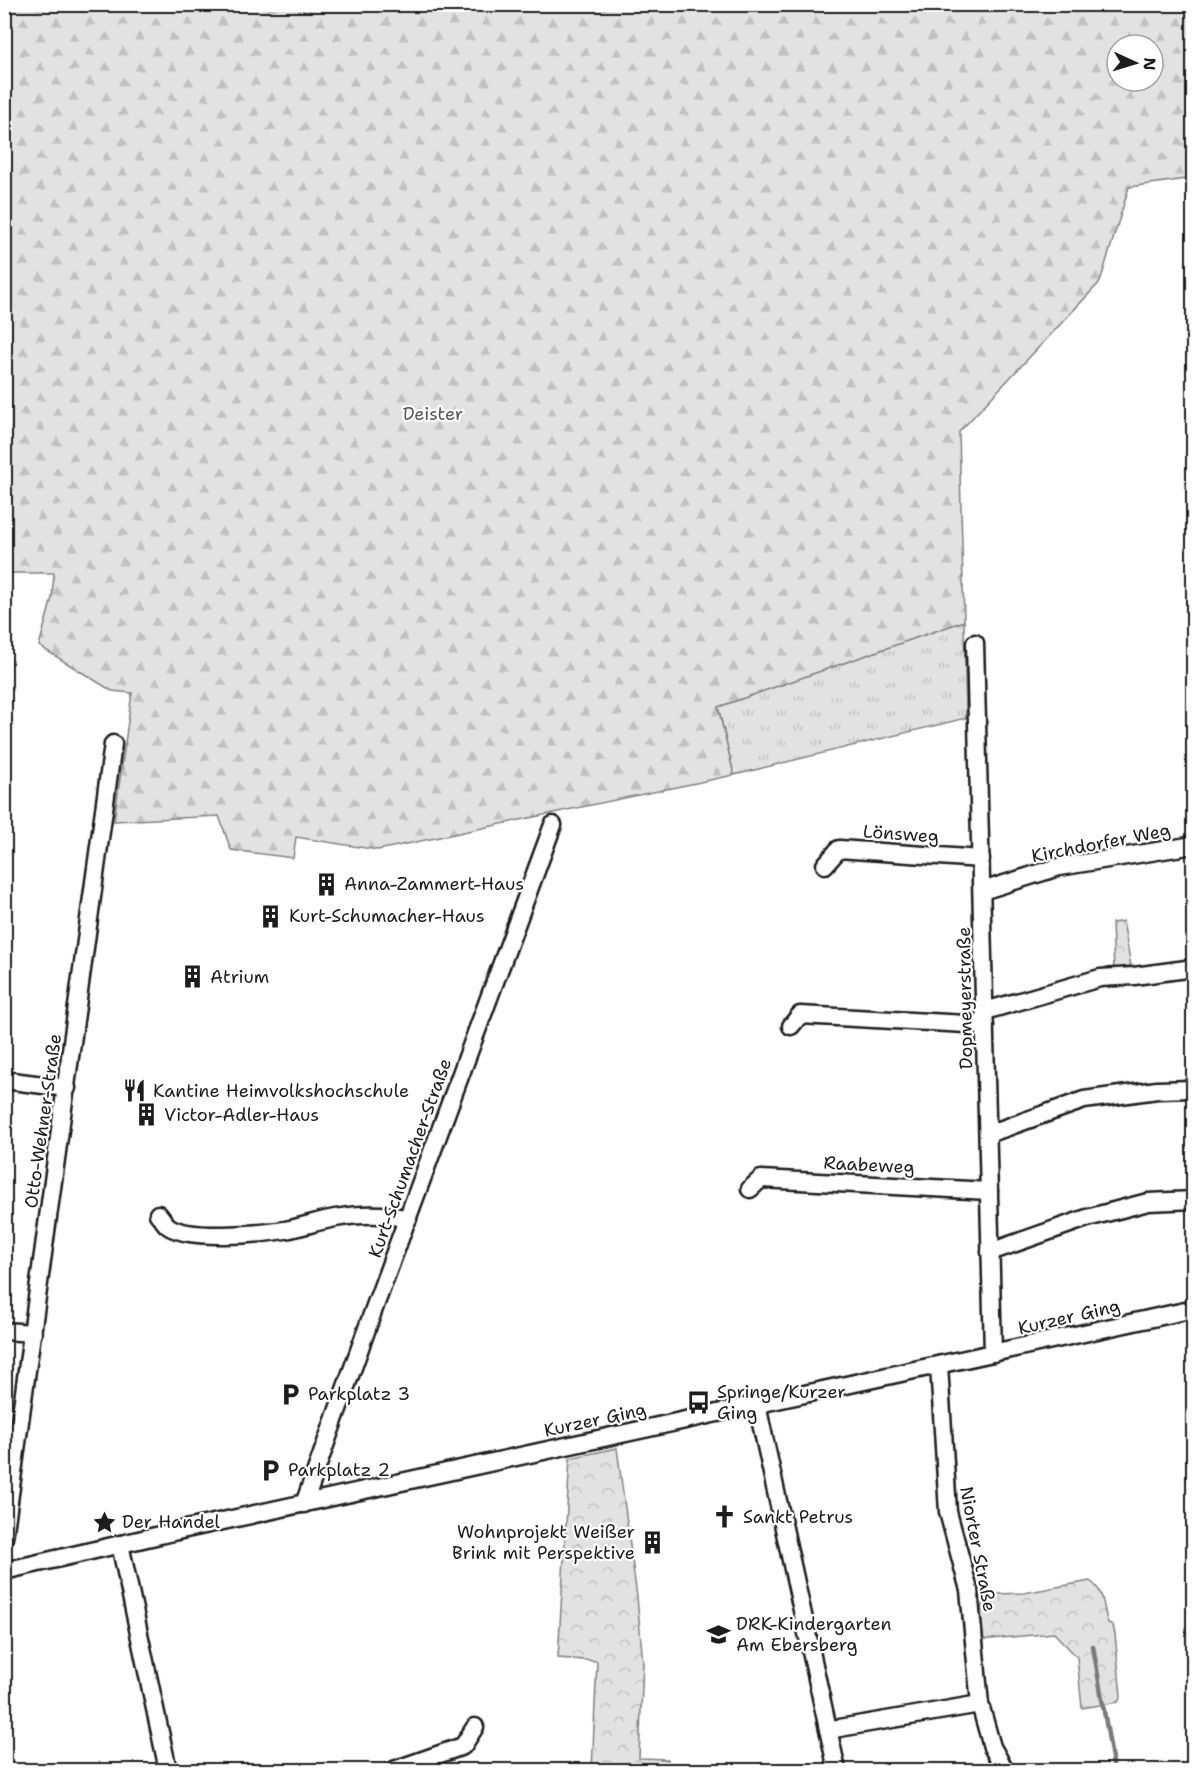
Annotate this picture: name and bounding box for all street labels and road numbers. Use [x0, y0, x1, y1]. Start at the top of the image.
street label: Kirchdorfer Weg [1029, 818, 1173, 868]
street label: Lönsweg [862, 819, 940, 849]
street label: Dopmeyerstraße [952, 926, 978, 1070]
street label: Otto-Wehner-Straße [19, 1032, 67, 1210]
street label: Kurt-Schumacher-Straße [363, 1055, 457, 1261]
street label: Raabeweg [823, 1151, 915, 1179]
street label: Kurzer Ging [1016, 1294, 1122, 1340]
street label: Kurzer Ging [542, 1397, 648, 1443]
street label: Niorter Straße [954, 1484, 1002, 1614]

